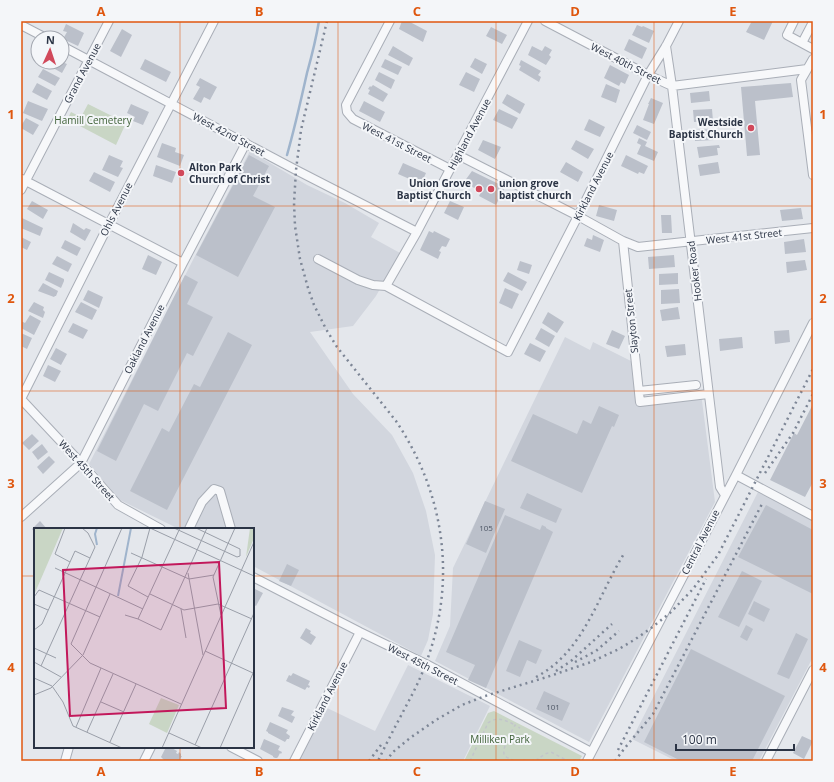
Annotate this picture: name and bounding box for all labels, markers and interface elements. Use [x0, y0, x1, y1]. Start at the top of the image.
text: A [97, 2, 106, 20]
text: B [255, 2, 264, 20]
text: C [413, 2, 421, 20]
text: D [570, 2, 580, 20]
text: E [729, 2, 737, 20]
north arrow [30, 30, 70, 70]
text: N [46, 32, 55, 47]
street label: West 40th Street [588, 39, 664, 87]
street label: Grand Avenue [60, 40, 104, 106]
street label: Highland Avenue [444, 95, 494, 172]
text: 1 [7, 105, 15, 123]
text: 1 [819, 105, 827, 123]
street label: West 42nd Street [190, 109, 268, 159]
park label: Hamill Cemetery [54, 113, 133, 127]
place label: Westside Baptist Church [669, 115, 743, 141]
street label: West 41st Street [360, 118, 434, 166]
marker: Westside Baptist Church [746, 123, 756, 133]
street label: Kirkland Avenue [570, 149, 617, 223]
place label: Alton Park Church of Christ [189, 160, 271, 186]
marker: Alton Park Church of Christ [176, 168, 186, 178]
place label: Union Grove Baptist Church [397, 176, 471, 202]
place label: union grove baptist church [499, 176, 572, 202]
street label: Ohls Avenue [96, 179, 136, 238]
marker: Union Grove Baptist Church [474, 184, 484, 194]
marker: union grove baptist church [486, 184, 496, 194]
street label: West 41st Street [705, 225, 783, 247]
street label: Hooker Road [683, 240, 705, 302]
street label: Slayton Street [621, 288, 641, 354]
text: 2 [7, 289, 15, 307]
text: 2 [819, 289, 827, 307]
street label: Oakland Avenue [120, 301, 168, 376]
street label: West 45th Street [56, 437, 118, 504]
text: 3 [7, 474, 15, 492]
text: 3 [819, 474, 827, 492]
street label: Central Avenue [678, 507, 723, 577]
house number: 105 [479, 522, 493, 533]
inset map [34, 528, 254, 748]
street label: West 45th Street [385, 640, 461, 688]
text: 4 [7, 658, 15, 676]
text: 4 [819, 658, 827, 676]
street label: Kirkland Avenue [304, 659, 351, 733]
house number: 101 [546, 701, 560, 712]
scale bar [676, 726, 794, 752]
text: 100 m [682, 731, 717, 748]
park label: Milliken Park [470, 732, 531, 746]
text: A [97, 762, 106, 780]
text: B [255, 762, 264, 780]
text: C [413, 762, 421, 780]
text: D [570, 762, 580, 780]
text: E [729, 762, 737, 780]

